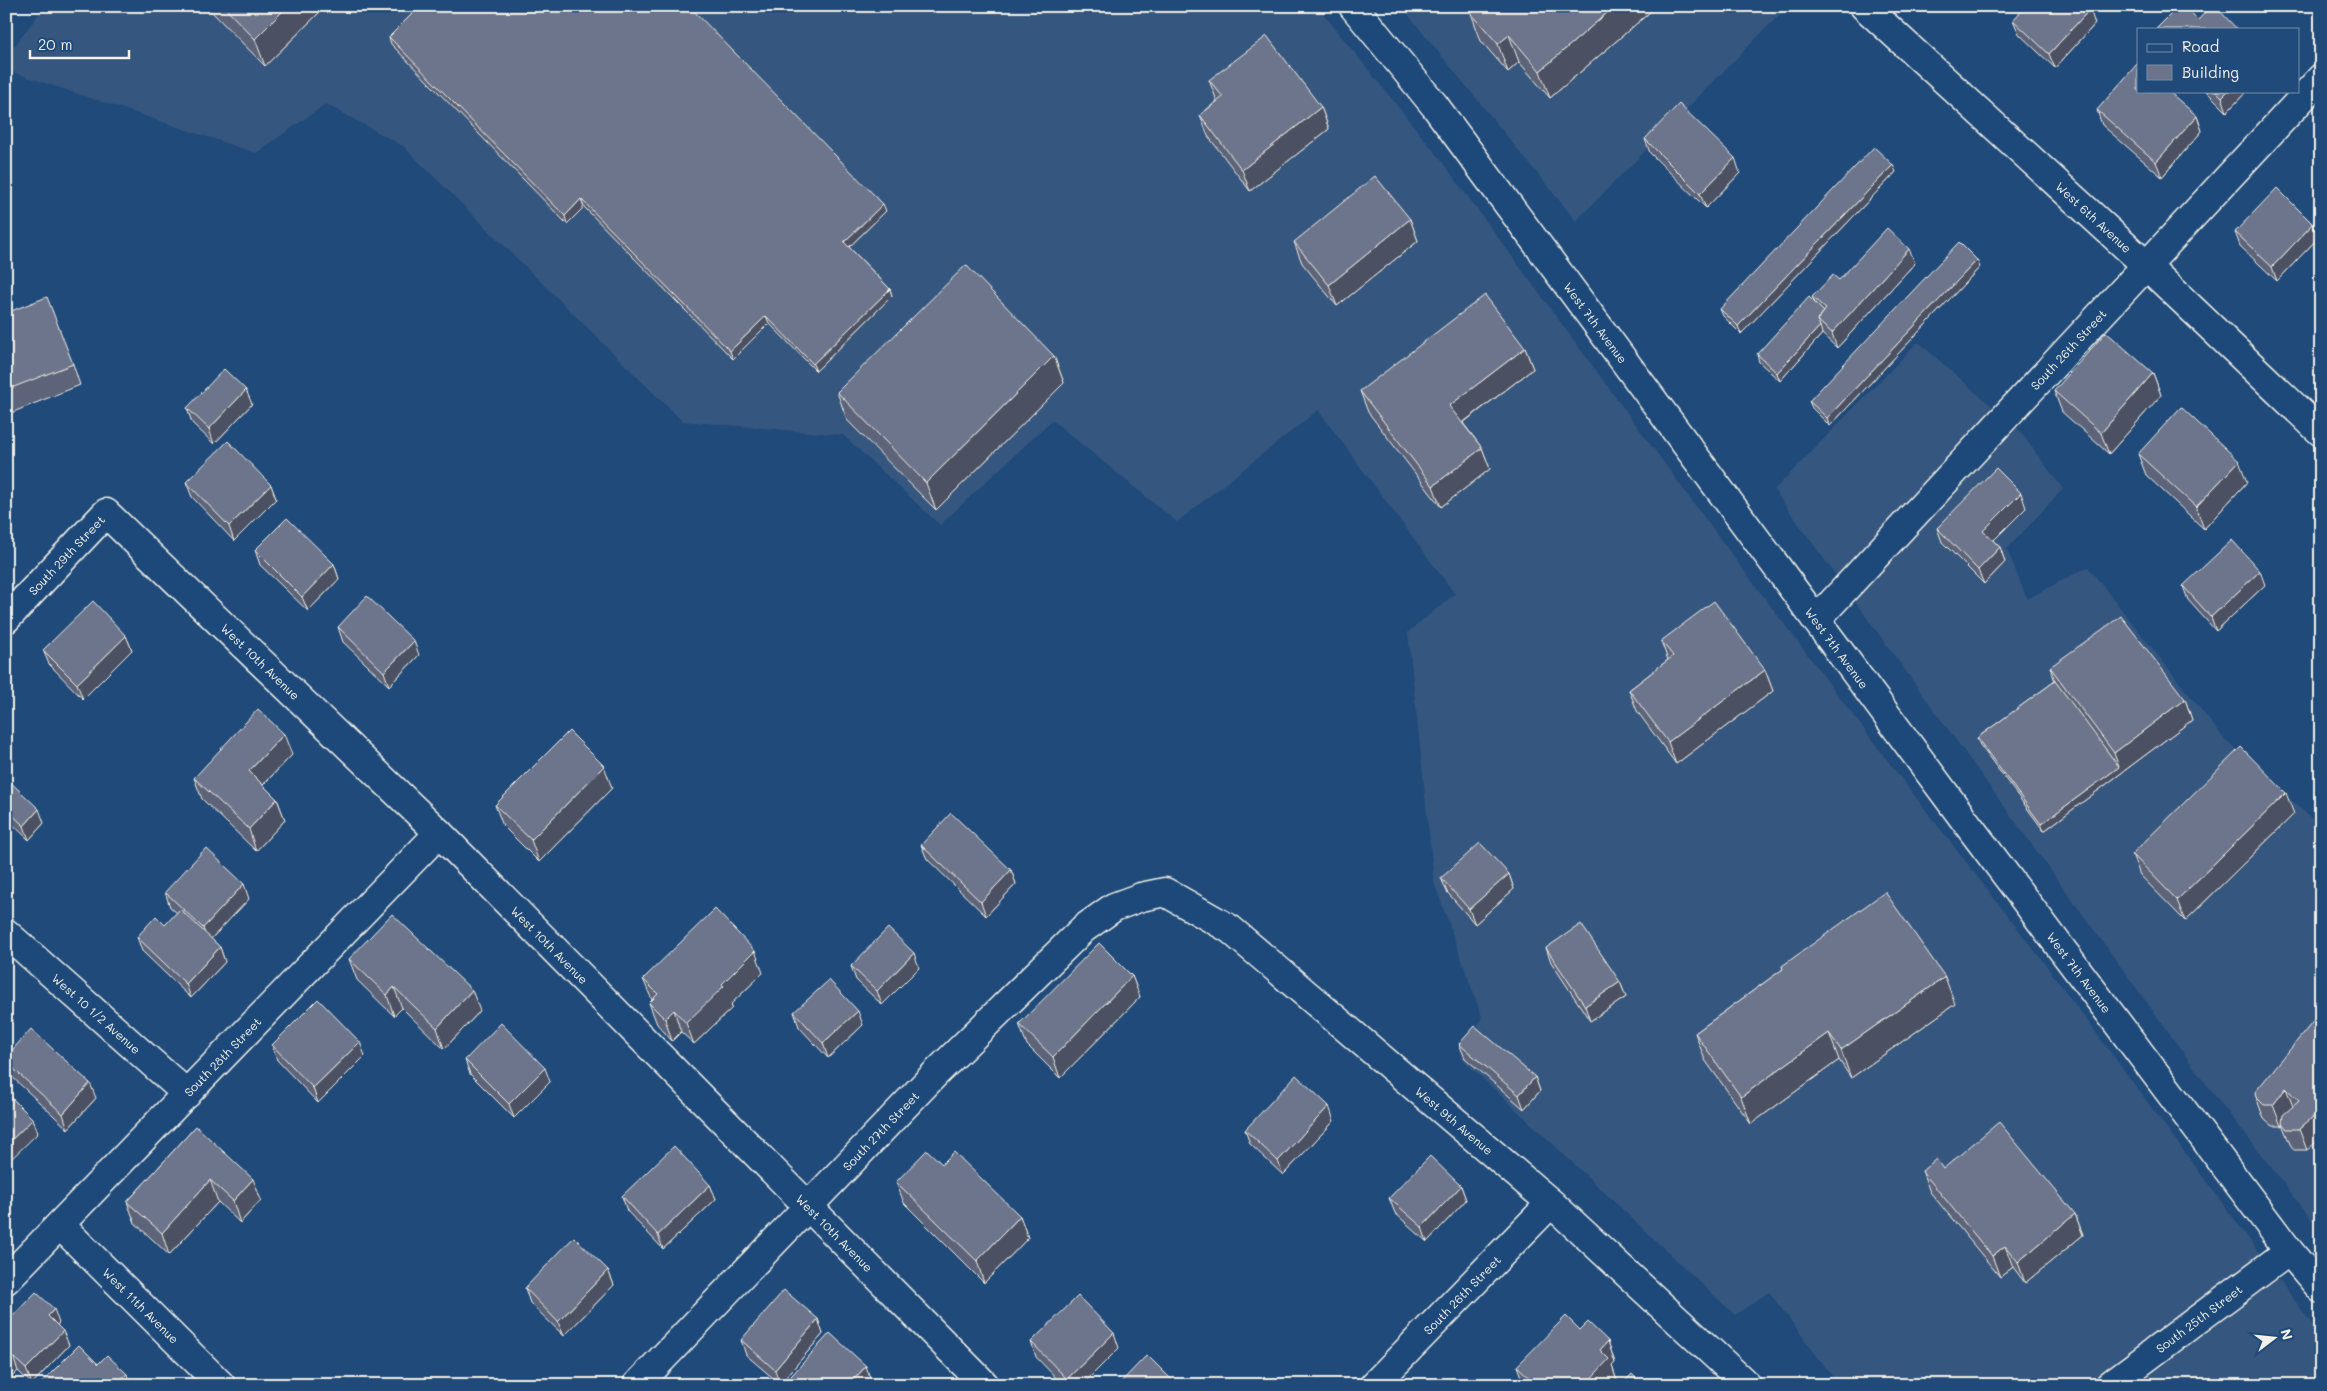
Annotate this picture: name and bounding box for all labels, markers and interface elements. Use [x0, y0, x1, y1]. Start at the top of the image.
scale bar [30, 28, 129, 60]
legend [2137, 28, 2300, 92]
text: 20 m [38, 34, 72, 54]
text: Road [2182, 36, 2219, 56]
text: Building [2182, 62, 2239, 82]
street label: West 6th Avenue [2052, 178, 2135, 256]
street label: West 7th Avenue [1560, 279, 1631, 366]
street label: South 26th Street [2027, 306, 2110, 393]
street label: South 29th Street [25, 512, 108, 598]
street label: West 7th Avenue [1802, 604, 1872, 692]
street label: West 10th Avenue [218, 620, 303, 703]
street label: West 10th Avenue [508, 903, 592, 987]
street label: West 7th Avenue [2044, 929, 2115, 1016]
street label: West 10 1/2 Avenue [49, 970, 144, 1057]
street label: South 28th Street [180, 1014, 264, 1100]
street label: West 9th Avenue [1412, 1083, 1497, 1158]
street label: South 27th Street [839, 1088, 922, 1174]
street label: West 10th Avenue [793, 1191, 877, 1275]
street label: South 26th Street [1420, 1252, 1504, 1338]
street label: West 11th Avenue [99, 1264, 182, 1347]
street label: South 25th Street [2152, 1281, 2245, 1356]
north arrow [2250, 1314, 2300, 1364]
text: N [2276, 1327, 2298, 1342]

